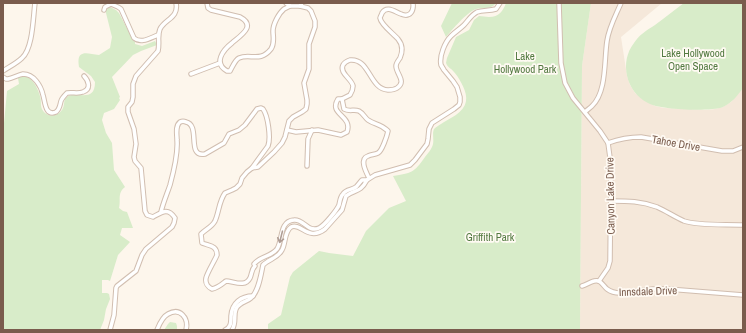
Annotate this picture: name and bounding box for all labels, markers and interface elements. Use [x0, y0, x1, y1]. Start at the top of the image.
park label: Lake Hollywood Open Space [661, 46, 725, 73]
park label: Lake Hollywood Park [494, 49, 557, 76]
street label: Tahoe Drive [651, 132, 701, 154]
street label: Canyon Lake Drive [602, 157, 618, 235]
one-way arrow [277, 230, 284, 243]
park label: Griffith Park [466, 230, 515, 244]
street label: Innsdale Drive [619, 283, 677, 299]

